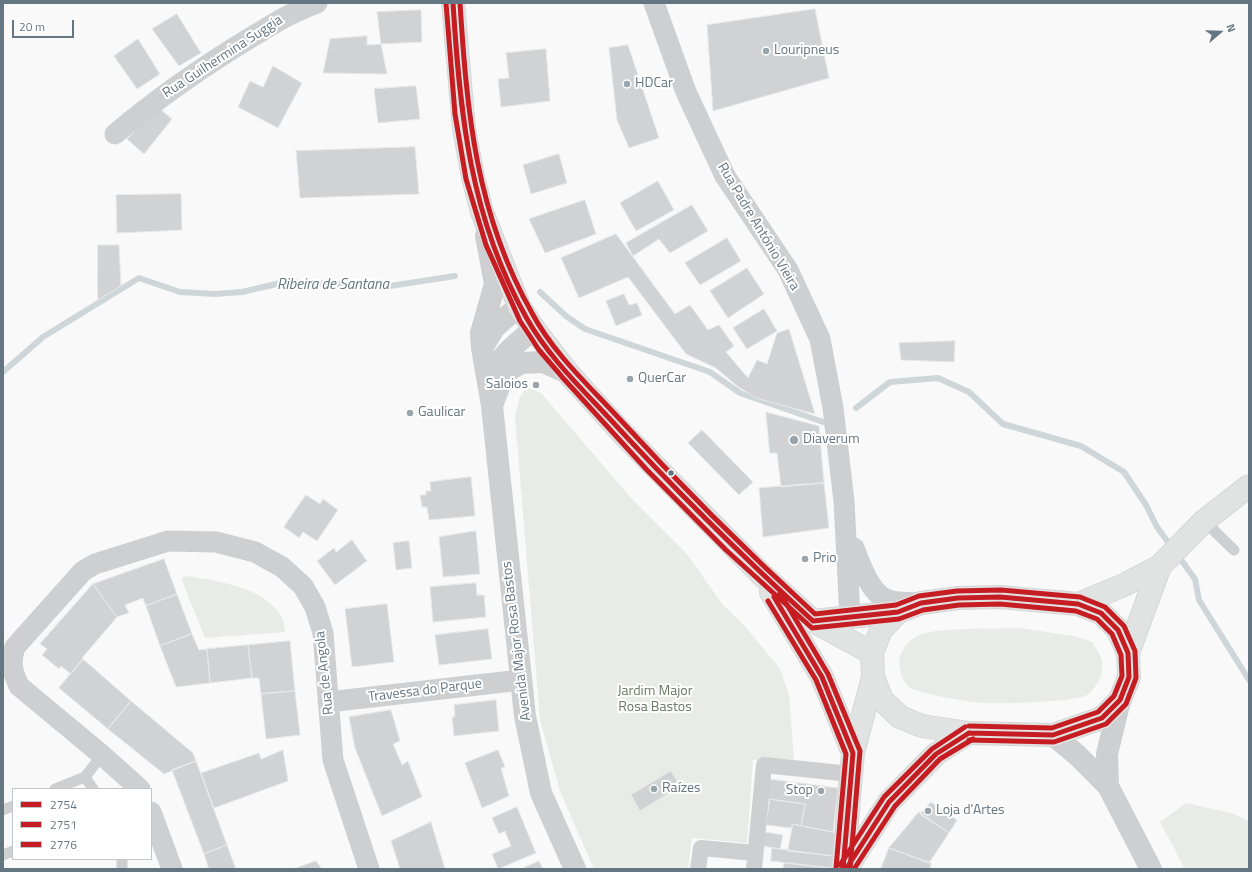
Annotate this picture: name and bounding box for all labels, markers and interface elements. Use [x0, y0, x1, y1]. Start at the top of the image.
scale bar [14, 12, 76, 38]
street label: Rua Guilhermina Suggia [160, 12, 286, 102]
north arrow [1200, 12, 1240, 52]
text: 20 m [19, 17, 45, 36]
text: N [1222, 22, 1240, 34]
place label: Louripneus [774, 43, 839, 59]
marker: Louripneus [761, 46, 771, 56]
place label: HDCar [635, 76, 673, 92]
marker: HDCar [622, 79, 632, 89]
street label: Rua Padre António Vieira [713, 160, 803, 294]
water label: Ribeira de Santana [277, 276, 389, 294]
place label: QuerCar [638, 371, 686, 387]
marker: QuerCar [625, 374, 635, 384]
place label: Saloios [486, 377, 528, 393]
marker: Saloios [531, 380, 541, 390]
place label: Gaulicar [418, 405, 465, 421]
marker: Gaulicar [405, 408, 415, 418]
place label: Diaverum [803, 432, 860, 448]
marker: Diaverum [788, 434, 800, 446]
unlabelled marker [666, 468, 676, 478]
place label: Prio [813, 551, 837, 567]
marker: Prio [800, 554, 810, 564]
street label: Avenida Major Rosa Bastos [499, 560, 535, 722]
street label: Rua de Angola [312, 630, 338, 716]
street label: Travessa do Parque [367, 676, 483, 706]
park label: Jardim Major Rosa Bastos [617, 684, 693, 716]
place label: Raízes [662, 781, 701, 797]
place label: Stop [786, 783, 813, 799]
marker: Raízes [649, 784, 659, 794]
marker: Stop [816, 786, 826, 796]
legend [12, 788, 152, 860]
text: 2754 [50, 795, 77, 814]
place label: Loja d'Artes [936, 803, 1005, 819]
marker: Loja d'Artes [923, 806, 933, 816]
text: 2751 [50, 815, 77, 834]
text: 2776 [50, 835, 77, 854]

